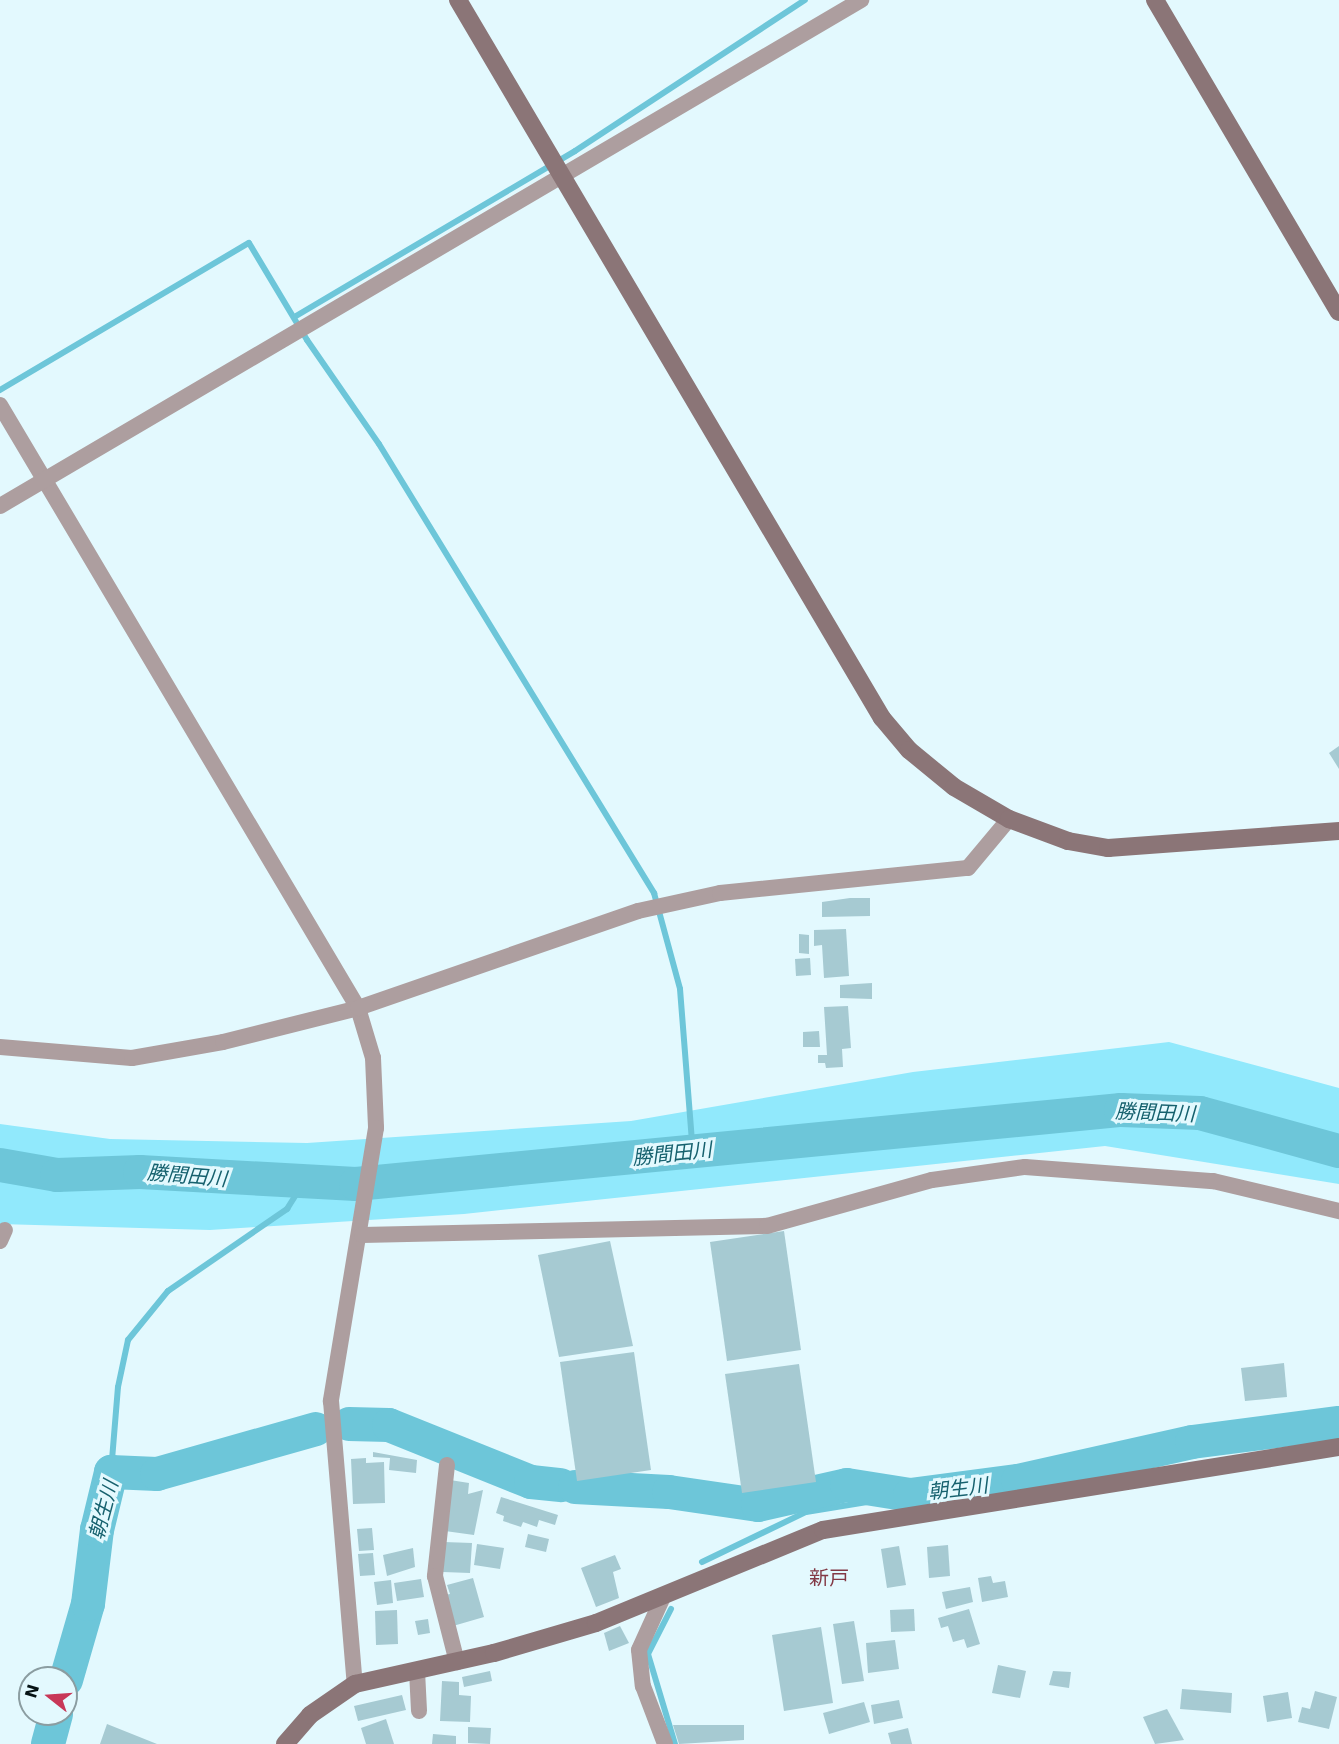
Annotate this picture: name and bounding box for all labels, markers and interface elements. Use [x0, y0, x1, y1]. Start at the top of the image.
water label: 勝間田川 [1115, 1100, 1195, 1126]
water label: 勝間田川 [631, 1138, 713, 1170]
water label: 勝間田川 [146, 1161, 228, 1191]
water label: 朝生川 [927, 1473, 989, 1505]
water label: 朝生川 [85, 1478, 123, 1542]
district label: 新戸 [809, 1566, 849, 1590]
north arrow [18, 1666, 78, 1726]
text: N [21, 1682, 43, 1700]

